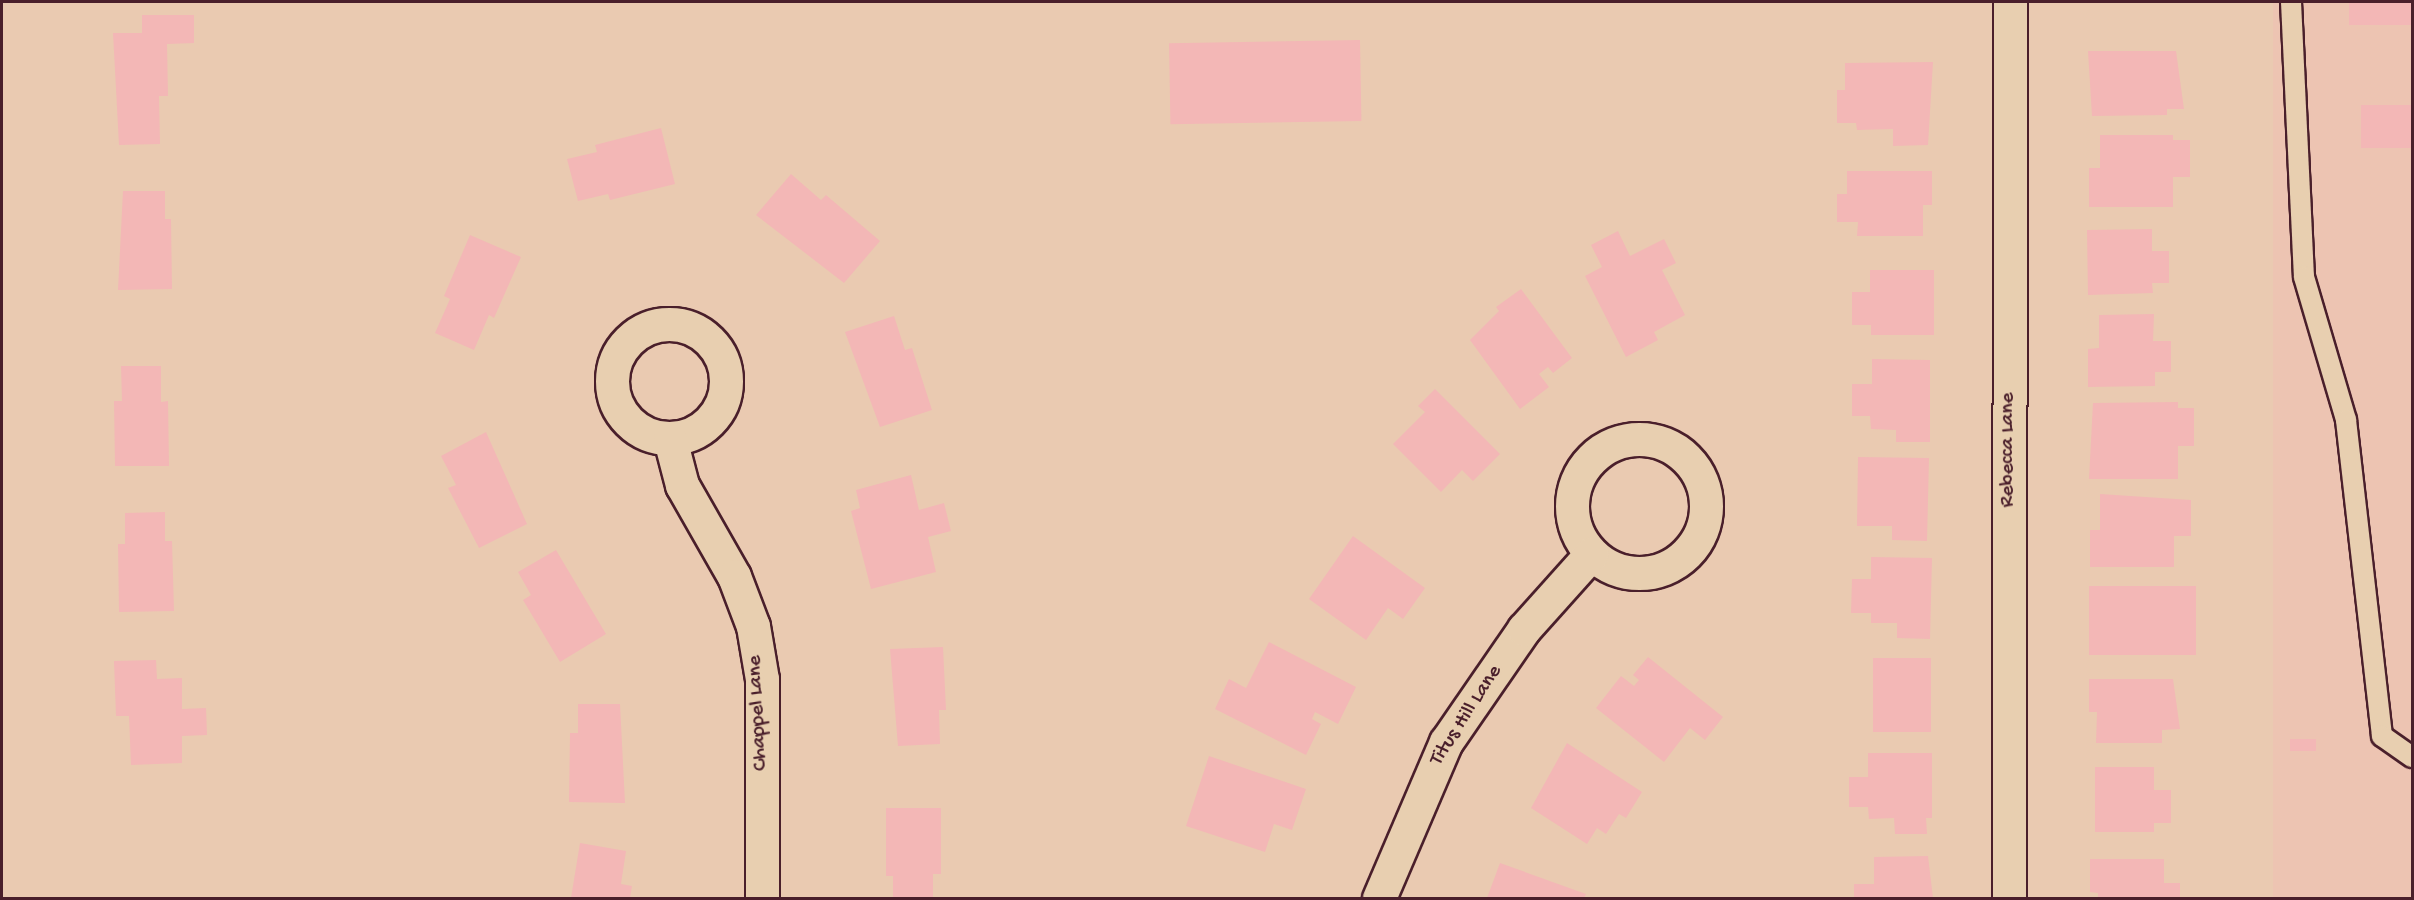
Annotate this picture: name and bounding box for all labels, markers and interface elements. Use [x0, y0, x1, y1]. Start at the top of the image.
street label: Rebecca Lane [1996, 393, 2022, 507]
street label: Chappel Lane [743, 655, 775, 771]
street label: Titus Hill Lane [1425, 661, 1509, 771]

